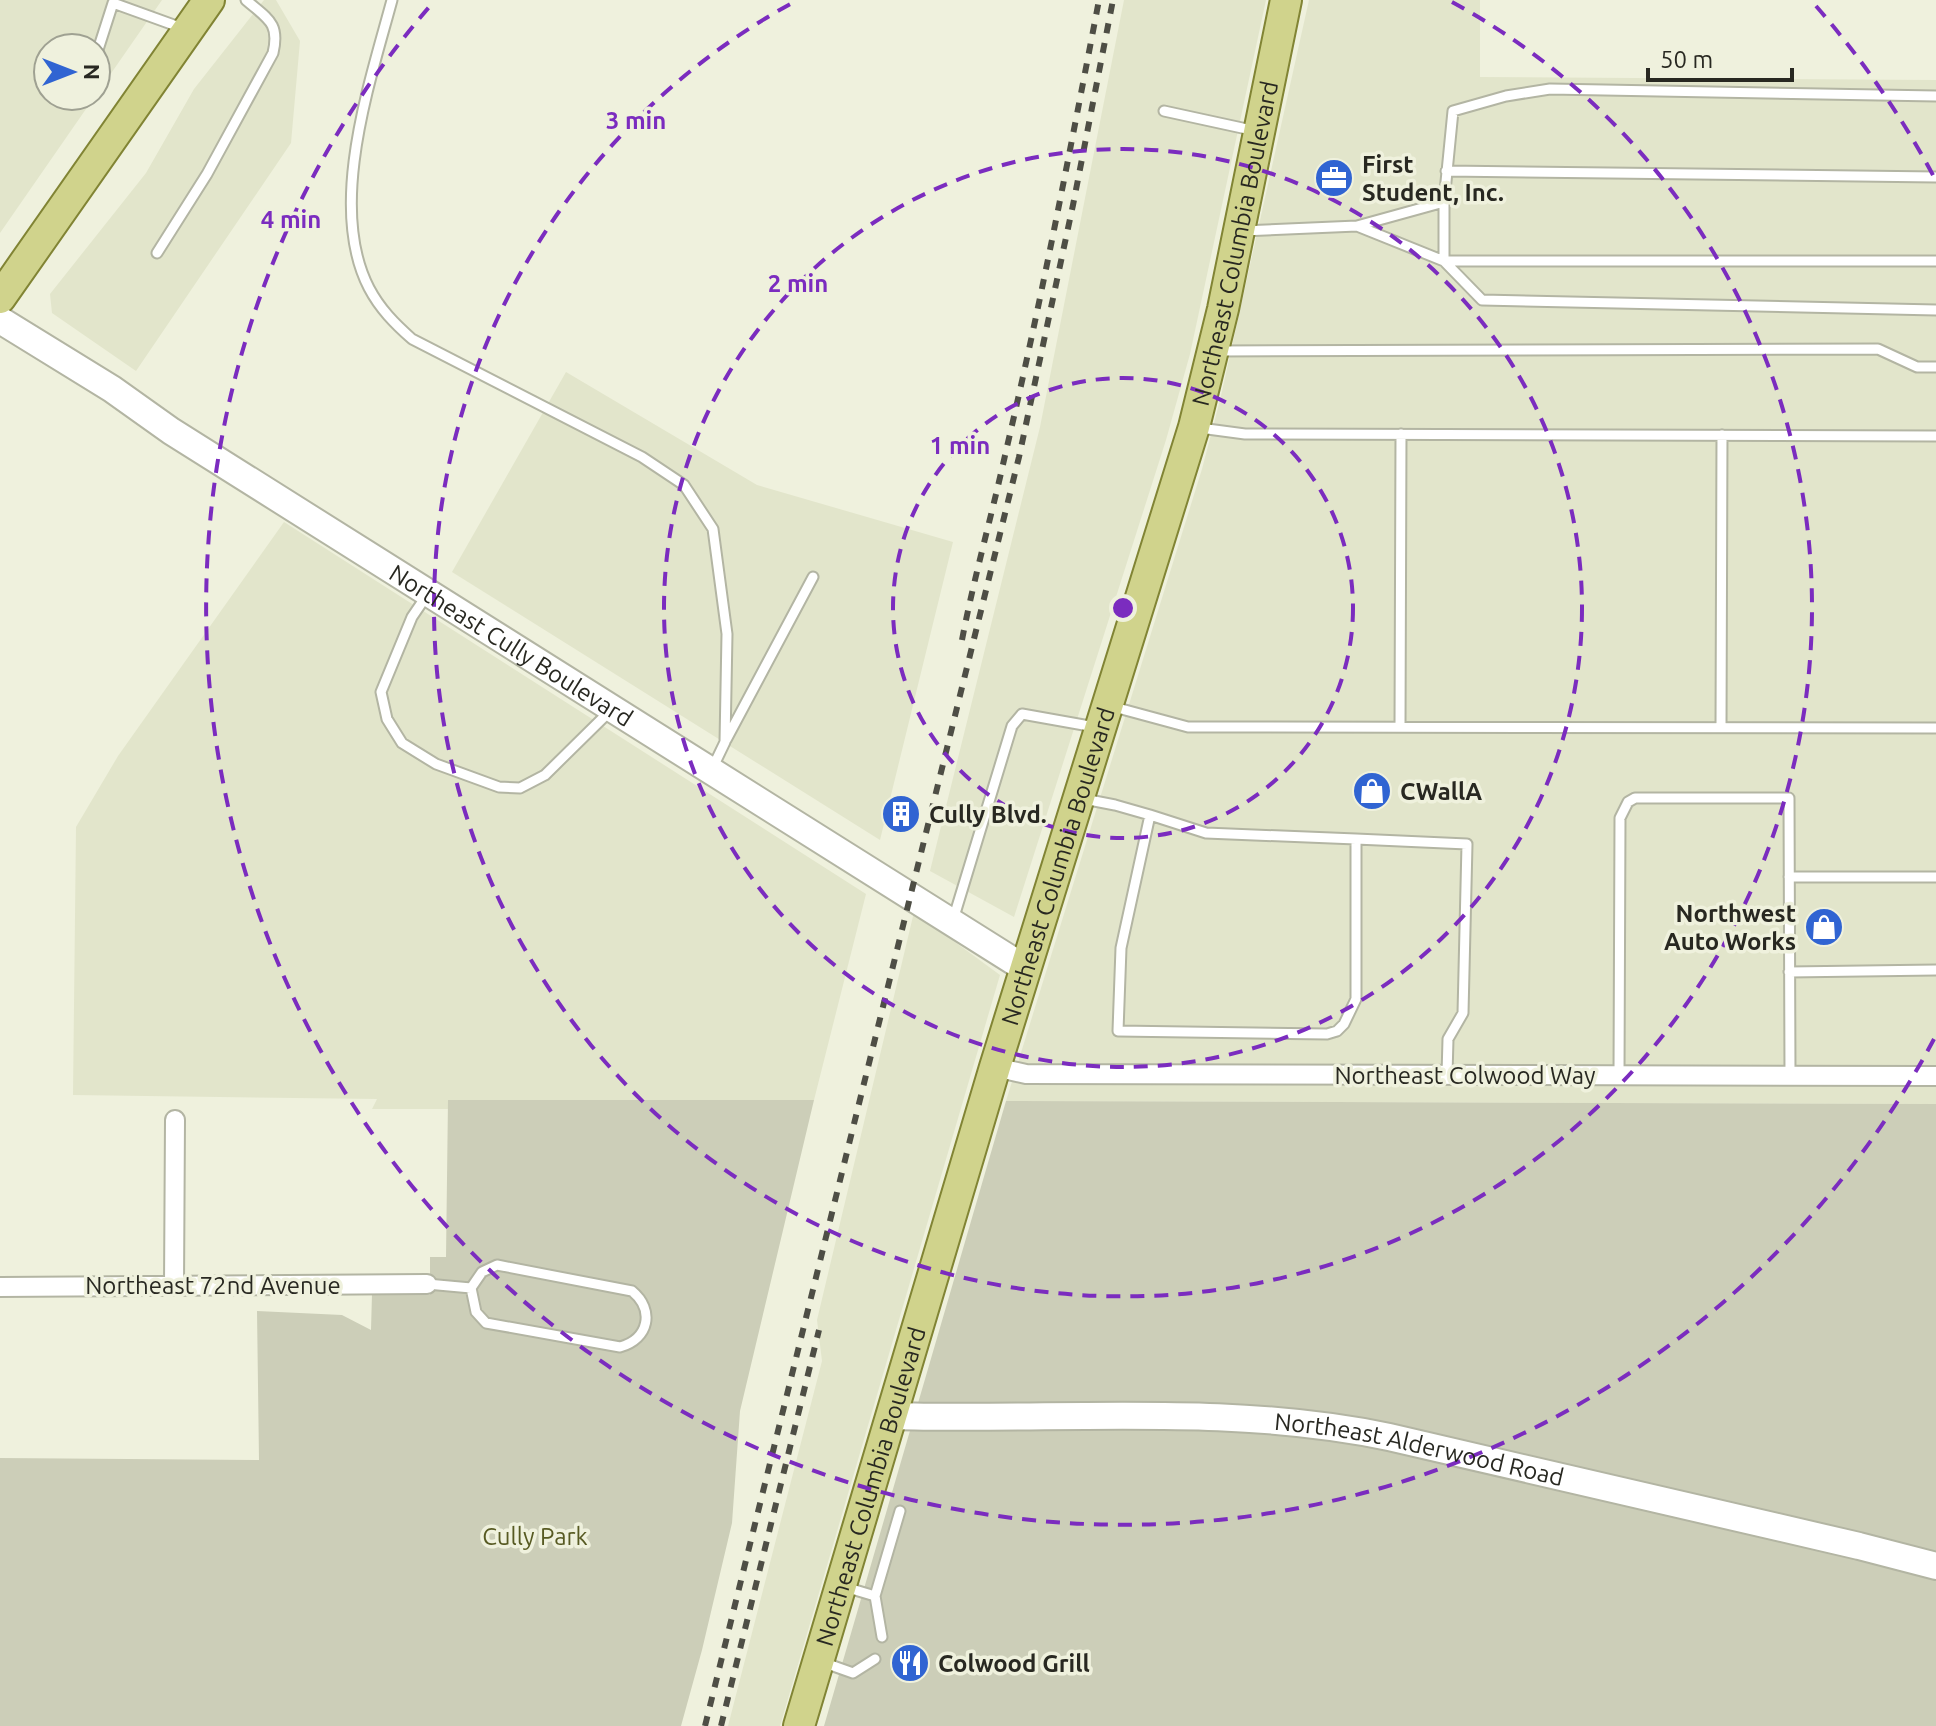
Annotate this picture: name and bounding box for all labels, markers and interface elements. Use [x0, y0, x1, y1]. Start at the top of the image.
north arrow [32, 32, 112, 112]
scale bar [1648, 32, 1792, 82]
text: 50 m [1660, 46, 1713, 73]
text: N [80, 64, 105, 80]
street label: Northeast Columbia Boulevard [1186, 79, 1283, 408]
text: 3 min [606, 107, 666, 134]
place label: First Student, Inc. [1362, 151, 1504, 206]
office icon: First Student, Inc. [1313, 157, 1355, 199]
text: 4 min [261, 206, 321, 233]
text: 2 min [768, 270, 828, 297]
text: 1 min [930, 432, 990, 459]
street label: Northeast Cully Boulevard [385, 559, 638, 732]
centre of rings [1109, 594, 1137, 622]
street label: Northeast Columbia Boulevard [995, 704, 1120, 1028]
shop icon: CWallA [1351, 770, 1393, 812]
place label: CWallA [1400, 778, 1482, 805]
building icon: Cully Blvd. [880, 793, 922, 835]
place label: Cully Blvd. [929, 801, 1047, 828]
place label: Northwest Auto Works [1664, 900, 1796, 955]
shop icon: Northwest Auto Works [1803, 906, 1845, 948]
street label: Northeast Colwood Way [1334, 1062, 1596, 1089]
street label: Northeast 72nd Avenue [85, 1272, 341, 1299]
street label: Northeast Columbia Boulevard [810, 1324, 930, 1649]
street label: Northeast Alderwood Road [1273, 1407, 1566, 1491]
park label: Cully Park [482, 1523, 588, 1550]
restaurant icon: Colwood Grill [889, 1642, 931, 1684]
place label: Colwood Grill [938, 1650, 1090, 1677]

